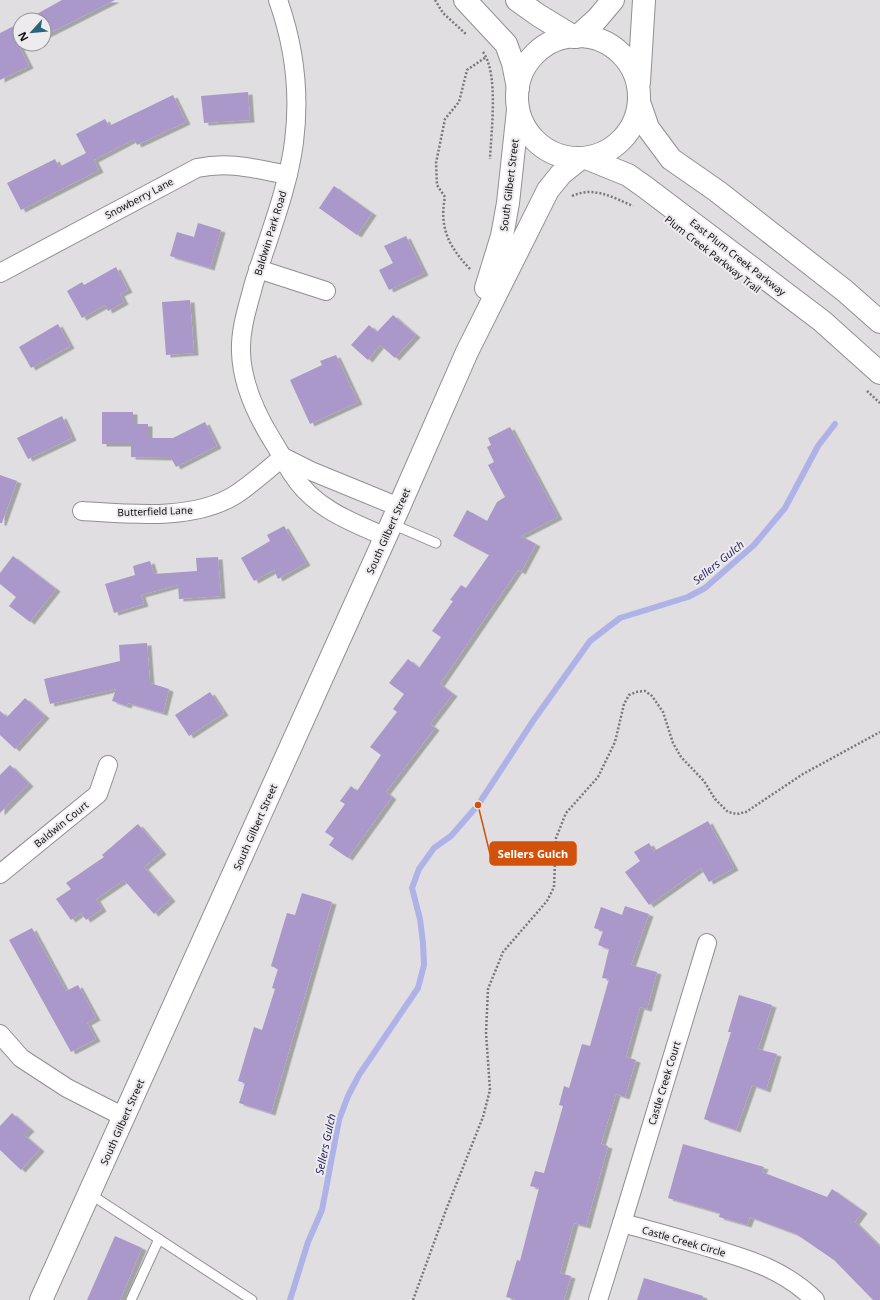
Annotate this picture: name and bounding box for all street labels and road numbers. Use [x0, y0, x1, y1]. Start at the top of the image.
street label: South Gilbert Street [496, 138, 522, 232]
street label: Snowberry Lane [102, 174, 176, 222]
street label: Baldwin Park Road [250, 189, 290, 277]
street label: Plum Creek Parkway Trail [662, 212, 764, 296]
street label: East Plum Creek Parkway [687, 215, 790, 299]
street label: South Gilbert Street [363, 486, 413, 576]
street label: Butterfield Lane [117, 503, 193, 519]
street label: South Gilbert Street [230, 782, 280, 872]
street label: Baldwin Court [31, 797, 91, 850]
street label: Castle Creek Court [645, 1039, 684, 1127]
street label: South Gilbert Street [97, 1077, 147, 1167]
street label: Castle Creek Circle [641, 1222, 728, 1260]

